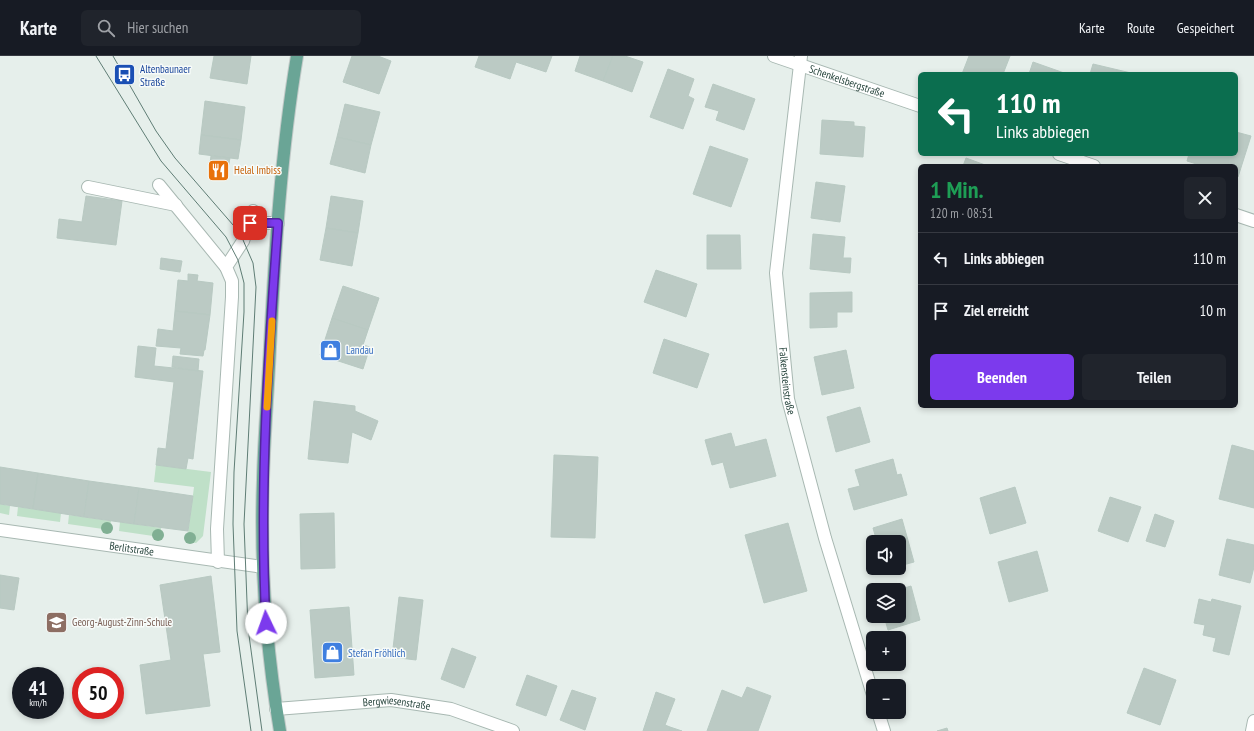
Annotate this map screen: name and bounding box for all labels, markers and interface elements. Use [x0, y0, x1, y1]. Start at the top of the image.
search box [81, 10, 361, 46]
text: Karte [20, 16, 57, 40]
icon: search [95, 17, 117, 39]
text: Hier suchen [127, 18, 188, 37]
text: Karte [1079, 19, 1105, 37]
text: Route [1127, 19, 1155, 37]
text: Gespeichert [1177, 19, 1234, 37]
bus stop icon: Altenbaunaer Straße [111, 62, 137, 88]
place label: Altenbaunaer Straße [140, 62, 191, 89]
street label: Schenkelsbergstraße [807, 62, 887, 101]
text: 110 m [996, 84, 1060, 121]
icon: left [930, 88, 982, 140]
text: Links abbiegen [996, 120, 1089, 143]
restaurant icon: Helal Imbiss [205, 157, 231, 183]
place label: Helal Imbiss [234, 163, 281, 177]
text: 1 Min. [930, 174, 984, 205]
button: close [1184, 177, 1226, 219]
text: 120 m · 08:51 [930, 205, 993, 222]
pin [233, 206, 267, 240]
icon: arrive [239, 212, 261, 234]
icon: left [930, 248, 952, 270]
text: Links abbiegen [964, 249, 1044, 268]
text: 110 m [1193, 249, 1226, 268]
icon: arrive [930, 300, 952, 322]
text: Ziel erreicht [964, 301, 1029, 320]
text: 10 m [1200, 301, 1226, 320]
shop icon: Landau [318, 337, 344, 363]
place label: Landau [346, 343, 374, 357]
street label: Falkensteinstraße [776, 347, 799, 417]
button: Beenden [930, 354, 1074, 400]
button: Teilen [1082, 354, 1226, 400]
map controls [866, 535, 906, 719]
button: sound [866, 535, 906, 575]
street label: Berlitstraße [109, 538, 155, 559]
button: layers [866, 583, 906, 623]
position arrow [245, 602, 287, 644]
school or university icon: Georg-August-Zinn-Schule [44, 609, 70, 635]
place label: Georg-August-Zinn-Schule [72, 615, 173, 629]
button: + [866, 631, 906, 671]
shop icon: Stefan Fröhlich [319, 640, 345, 666]
place label: Stefan Fröhlich [348, 646, 406, 660]
speed limit sign: 50 [72, 667, 124, 719]
text: 41 [28, 675, 48, 701]
button: − [866, 679, 906, 719]
street label: Bergwiesenstraße [362, 693, 432, 713]
text: km/h [29, 696, 47, 709]

